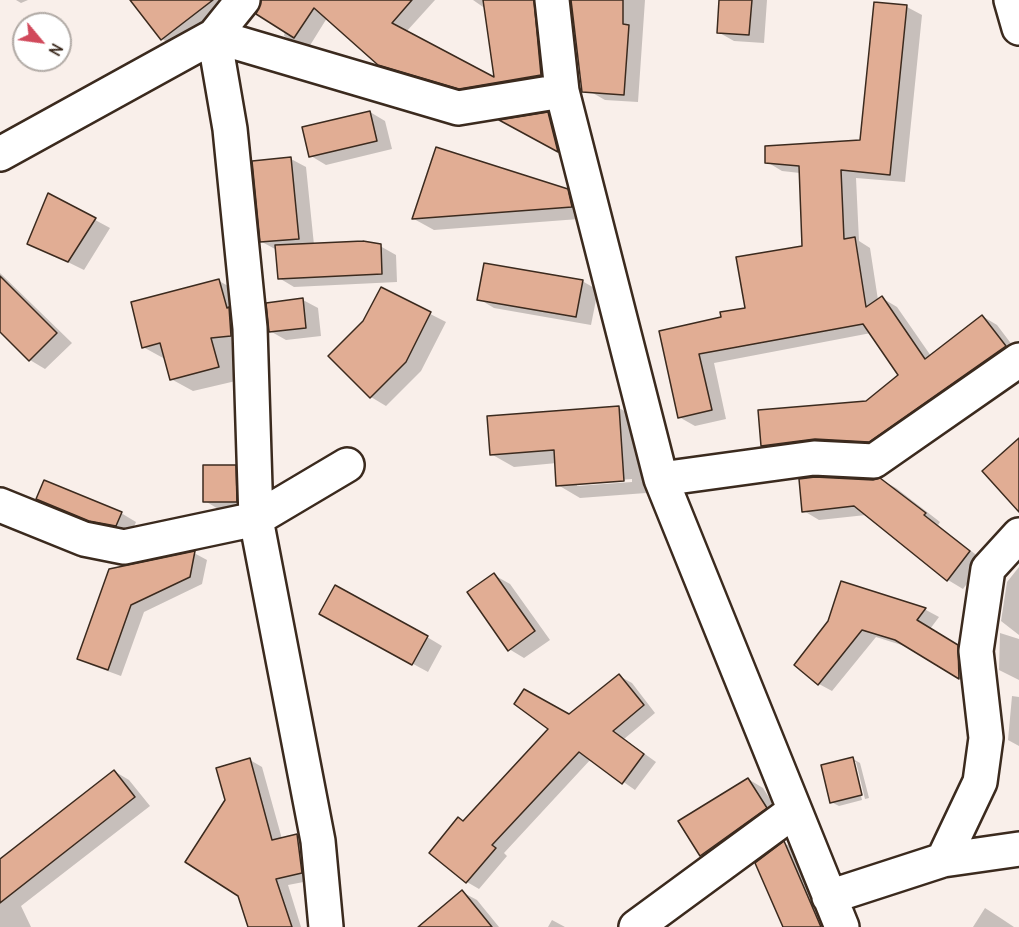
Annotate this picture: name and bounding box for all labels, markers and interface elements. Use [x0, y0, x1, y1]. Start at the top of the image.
north arrow [12, 12, 72, 72]
text: N [45, 40, 67, 59]

